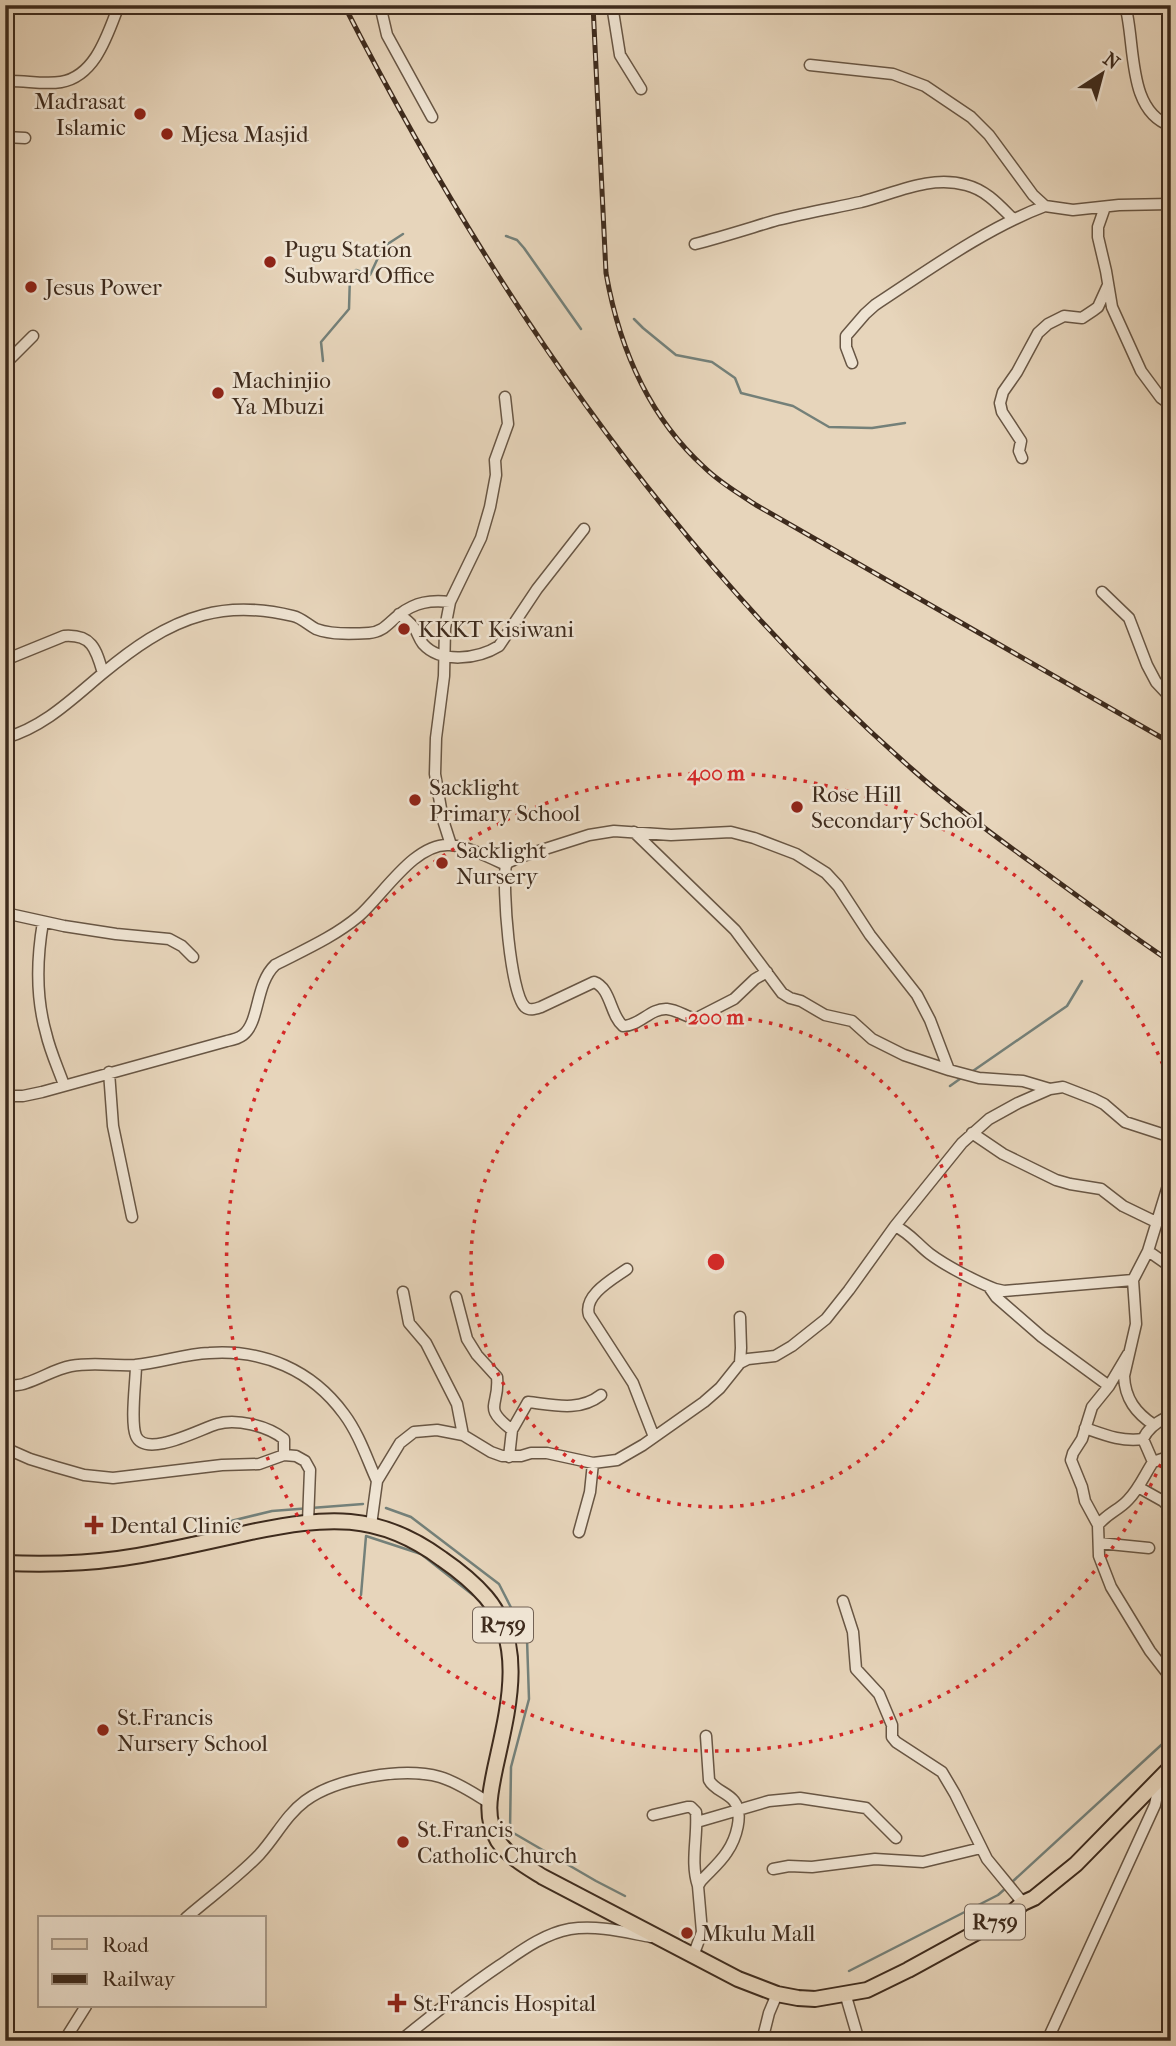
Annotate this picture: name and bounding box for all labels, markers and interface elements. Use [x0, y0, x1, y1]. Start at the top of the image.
north arrow [1068, 38, 1138, 108]
text: N [1099, 48, 1124, 75]
place label: Madrasat Islamic [34, 88, 126, 141]
marker: Madrasat Islamic [132, 106, 148, 122]
place label: Mjesa Masjid [181, 121, 309, 148]
marker: Mjesa Masjid [159, 126, 175, 142]
place label: Pugu Station Subward Office [284, 236, 435, 289]
marker: Pugu Station Subward Office [262, 254, 278, 270]
place label: Jesus Power [43, 274, 162, 301]
marker: Jesus Power [23, 279, 39, 295]
place label: Machinjio Ya Mbuzi [231, 367, 331, 420]
marker: Machinjio Ya Mbuzi [210, 385, 226, 401]
place label: KKKT Kisiwani [418, 616, 574, 643]
marker: KKKT Kisiwani [396, 621, 412, 637]
text: 400 m [686, 761, 745, 786]
place label: Sacklight Primary School [429, 774, 581, 827]
place label: Rose Hill Secondary School [811, 781, 984, 834]
marker: Sacklight Primary School [407, 792, 423, 808]
marker: Rose Hill Secondary School [789, 799, 805, 815]
place label: Sacklight Nursery [456, 837, 547, 890]
marker: Sacklight Nursery [434, 855, 450, 871]
text: 200 m [688, 1005, 745, 1029]
centre of rings [704, 1250, 728, 1274]
place label: Dental Clinic [110, 1512, 241, 1539]
marker: Dental Clinic [84, 1515, 104, 1535]
road number: R759 [473, 1608, 533, 1642]
place label: St.Francis Nursery School [117, 1704, 269, 1757]
marker: St.Francis Nursery School [95, 1722, 111, 1738]
place label: St.Francis Catholic Church [417, 1816, 578, 1869]
marker: St.Francis Catholic Church [395, 1834, 411, 1850]
road number: R759 [965, 1904, 1025, 1940]
legend [38, 1916, 266, 2008]
place label: Mkulu Mall [701, 1920, 816, 1947]
marker: Mkulu Mall [679, 1925, 695, 1941]
text: Road [102, 1933, 149, 1957]
text: Railway [102, 1967, 176, 1991]
place label: St.Francis Hospital [413, 1990, 597, 2017]
marker: St.Francis Hospital [387, 1993, 407, 2013]

